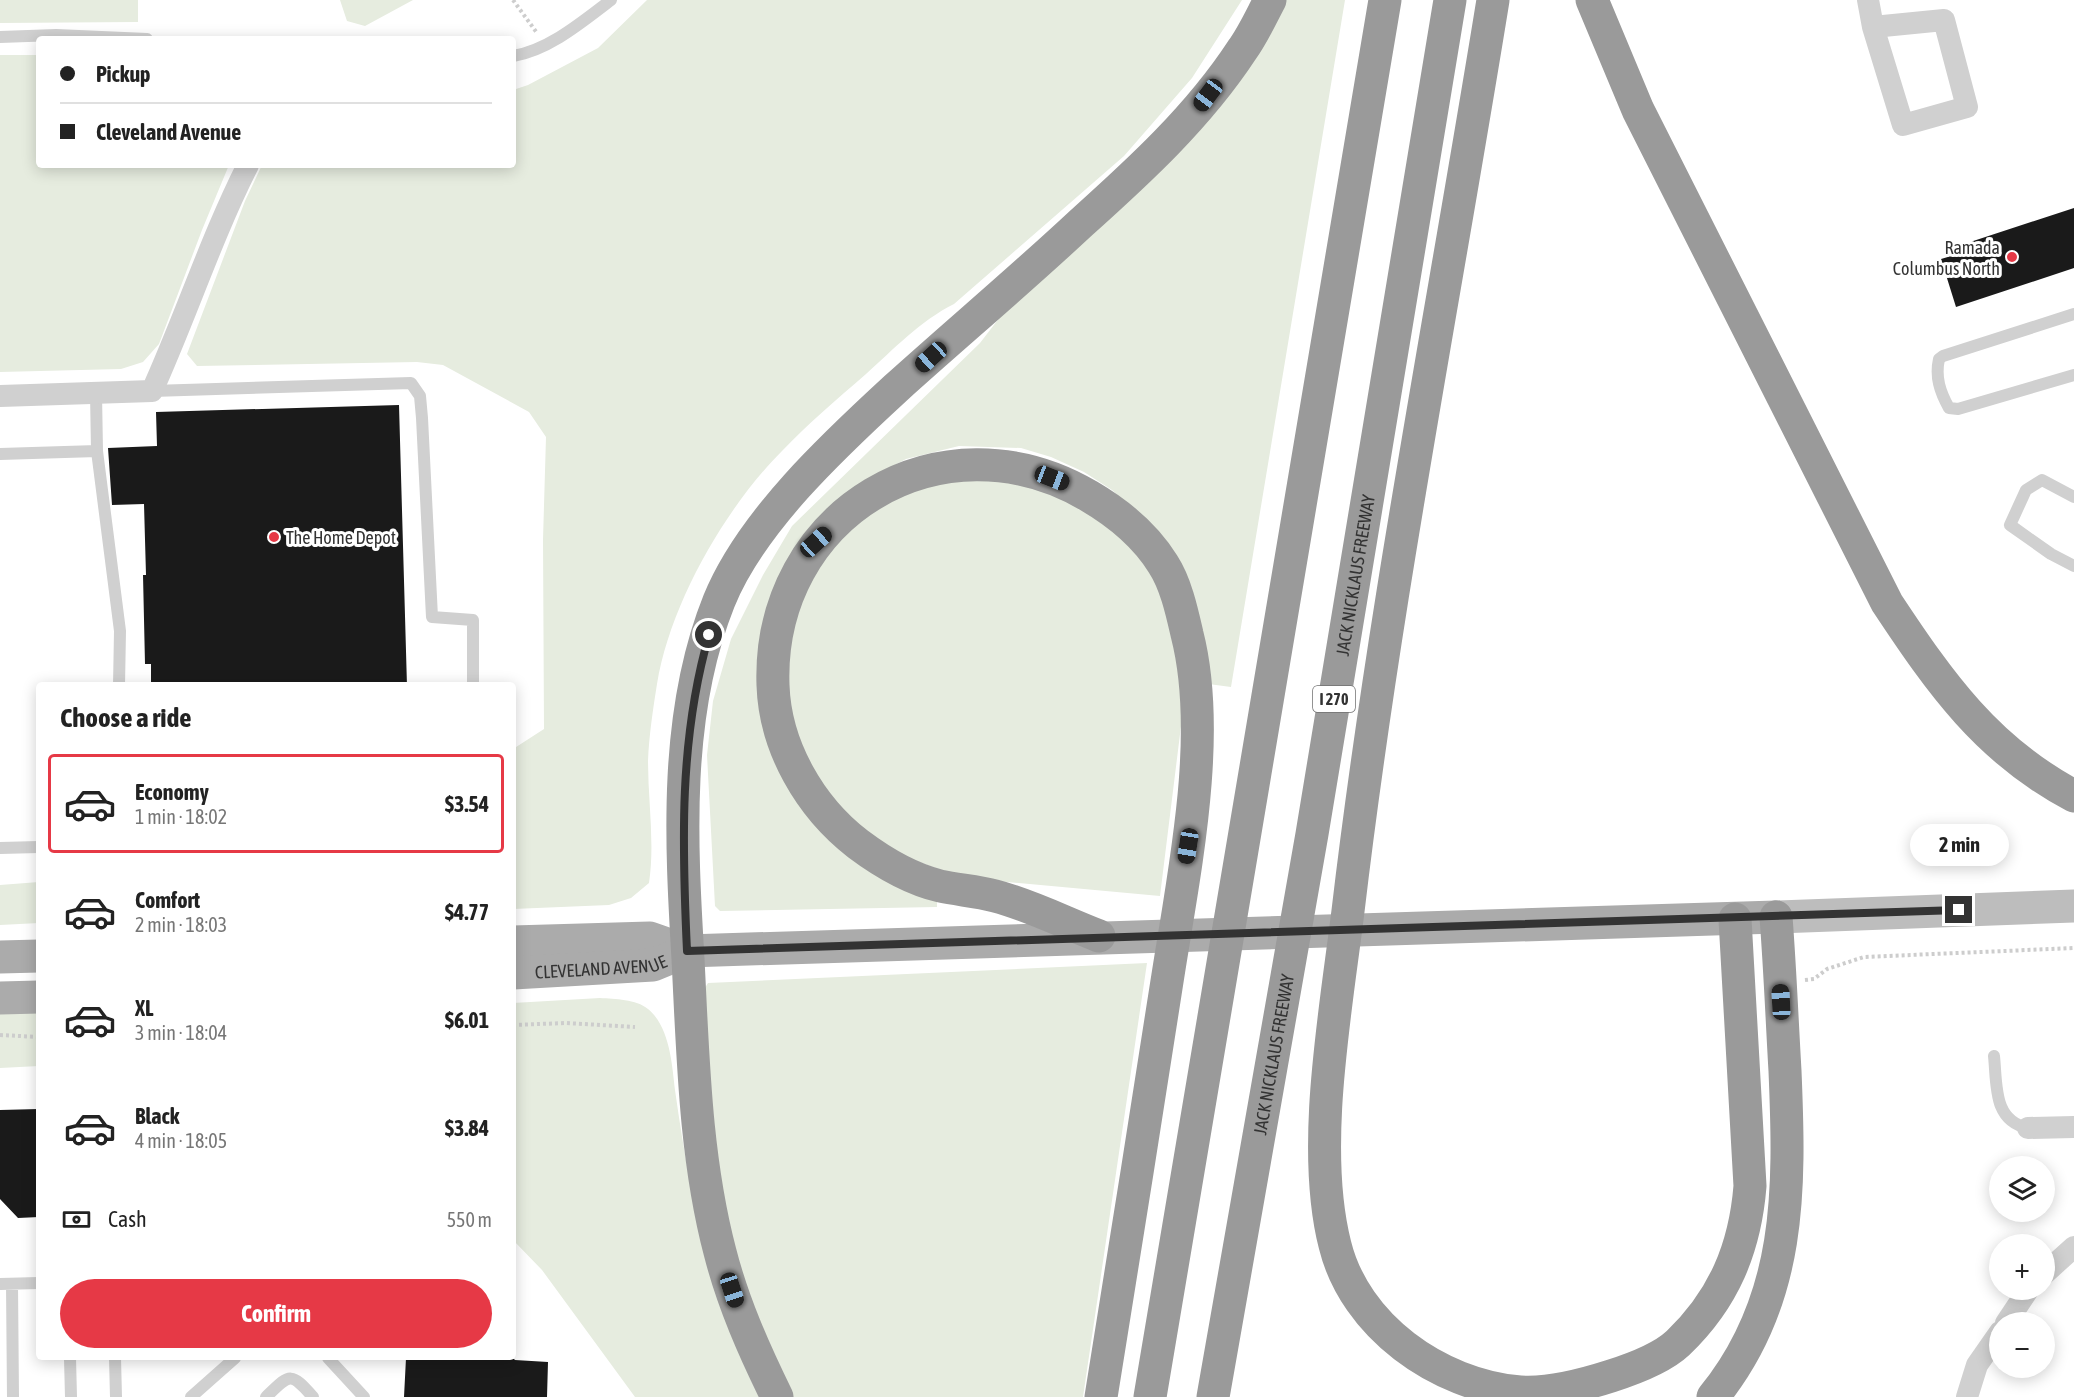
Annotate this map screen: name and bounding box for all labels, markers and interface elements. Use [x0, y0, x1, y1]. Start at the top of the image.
text: Pickup [96, 61, 151, 87]
car [1190, 75, 1226, 115]
text: Cleveland Avenue [96, 119, 241, 145]
place label: Ramada Columbus North [1893, 237, 2000, 279]
marker: Ramada Columbus North [2005, 250, 2019, 264]
car [912, 338, 950, 376]
car [1032, 463, 1072, 493]
street label: JACK NICKLAUS FREEWAY [1331, 493, 1378, 657]
car [797, 523, 835, 561]
place label: The Home Depot [286, 527, 396, 548]
marker: The Home Depot [267, 530, 281, 544]
route start [695, 621, 722, 648]
road number: I 270 [1313, 686, 1355, 712]
text: Choose a ride [60, 702, 192, 733]
icon: car [63, 777, 117, 831]
text: Economy [135, 779, 209, 805]
text: $3.54 [445, 791, 489, 817]
text: 1 min · 18:02 [135, 805, 227, 828]
callout: 2 min [1910, 823, 2008, 865]
car [1176, 827, 1200, 865]
text: 2 min [1939, 833, 1980, 856]
icon: car [63, 885, 117, 939]
text: Comfort [135, 887, 200, 913]
route end [1945, 896, 1972, 923]
text: $4.77 [445, 899, 489, 925]
text: 2 min · 18:03 [135, 913, 227, 936]
street label: CLEVELAND AVENUE [534, 950, 670, 982]
street label: JACK NICKLAUS FREEWAY [1249, 972, 1298, 1136]
car [1771, 984, 1791, 1020]
icon: car [63, 993, 117, 1047]
text: XL [135, 995, 153, 1021]
text: $6.01 [445, 1007, 489, 1033]
text: 3 min · 18:04 [135, 1021, 227, 1044]
icon: car [63, 1101, 117, 1155]
text: Black [135, 1103, 179, 1129]
text: $3.84 [445, 1115, 489, 1141]
text: 4 min · 18:05 [135, 1129, 227, 1152]
map controls [1989, 1156, 2055, 1378]
button: layers [1989, 1156, 2055, 1222]
icon: cash [60, 1203, 93, 1236]
text: Cash [108, 1206, 147, 1232]
text: 550 m [447, 1208, 492, 1231]
button: + [1989, 1234, 2055, 1300]
car [718, 1270, 746, 1310]
button: Confirm [60, 1279, 492, 1348]
button: − [1989, 1312, 2055, 1378]

